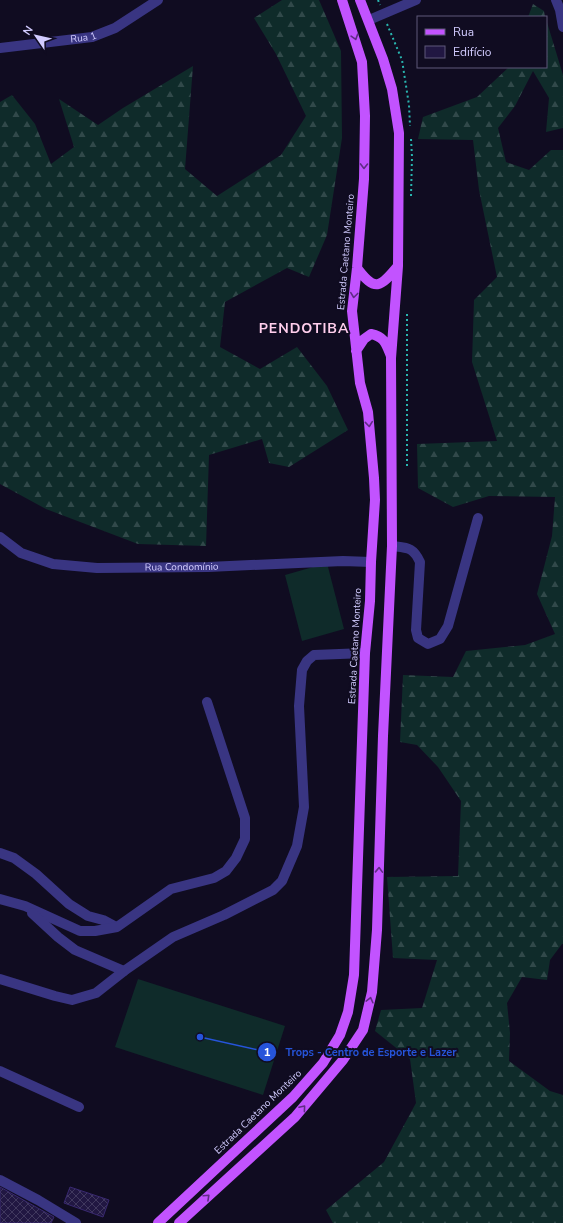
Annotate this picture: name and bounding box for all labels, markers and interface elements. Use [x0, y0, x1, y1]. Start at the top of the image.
north arrow [16, 16, 56, 56]
legend [417, 16, 547, 68]
text: N [20, 23, 37, 38]
text: Rua [453, 24, 474, 40]
street label: Rua 1 [70, 29, 99, 47]
one-way arrow [350, 33, 358, 40]
text: Edifício [453, 44, 492, 60]
one-way arrow [360, 163, 368, 169]
street label: Estrada Caetano Monteiro [334, 193, 358, 311]
one-way arrow [349, 292, 358, 298]
district label: PENDOTIBA [259, 319, 349, 338]
one-way arrow [364, 421, 373, 427]
street label: Rua Condomínio [145, 560, 219, 575]
street label: Estrada Caetano Monteiro [345, 587, 365, 704]
one-way arrow [375, 867, 383, 873]
one-way arrow [366, 997, 374, 1003]
callout: Trops - Centro de Esporte e Lazer [257, 1041, 464, 1064]
text: 1 [263, 1044, 271, 1060]
text: Trops - Centro de Esporte e Lazer [285, 1045, 457, 1060]
street label: Estrada Caetano Monteiro [211, 1066, 305, 1157]
one-way arrow [298, 1106, 305, 1113]
one-way arrow [202, 1194, 210, 1201]

